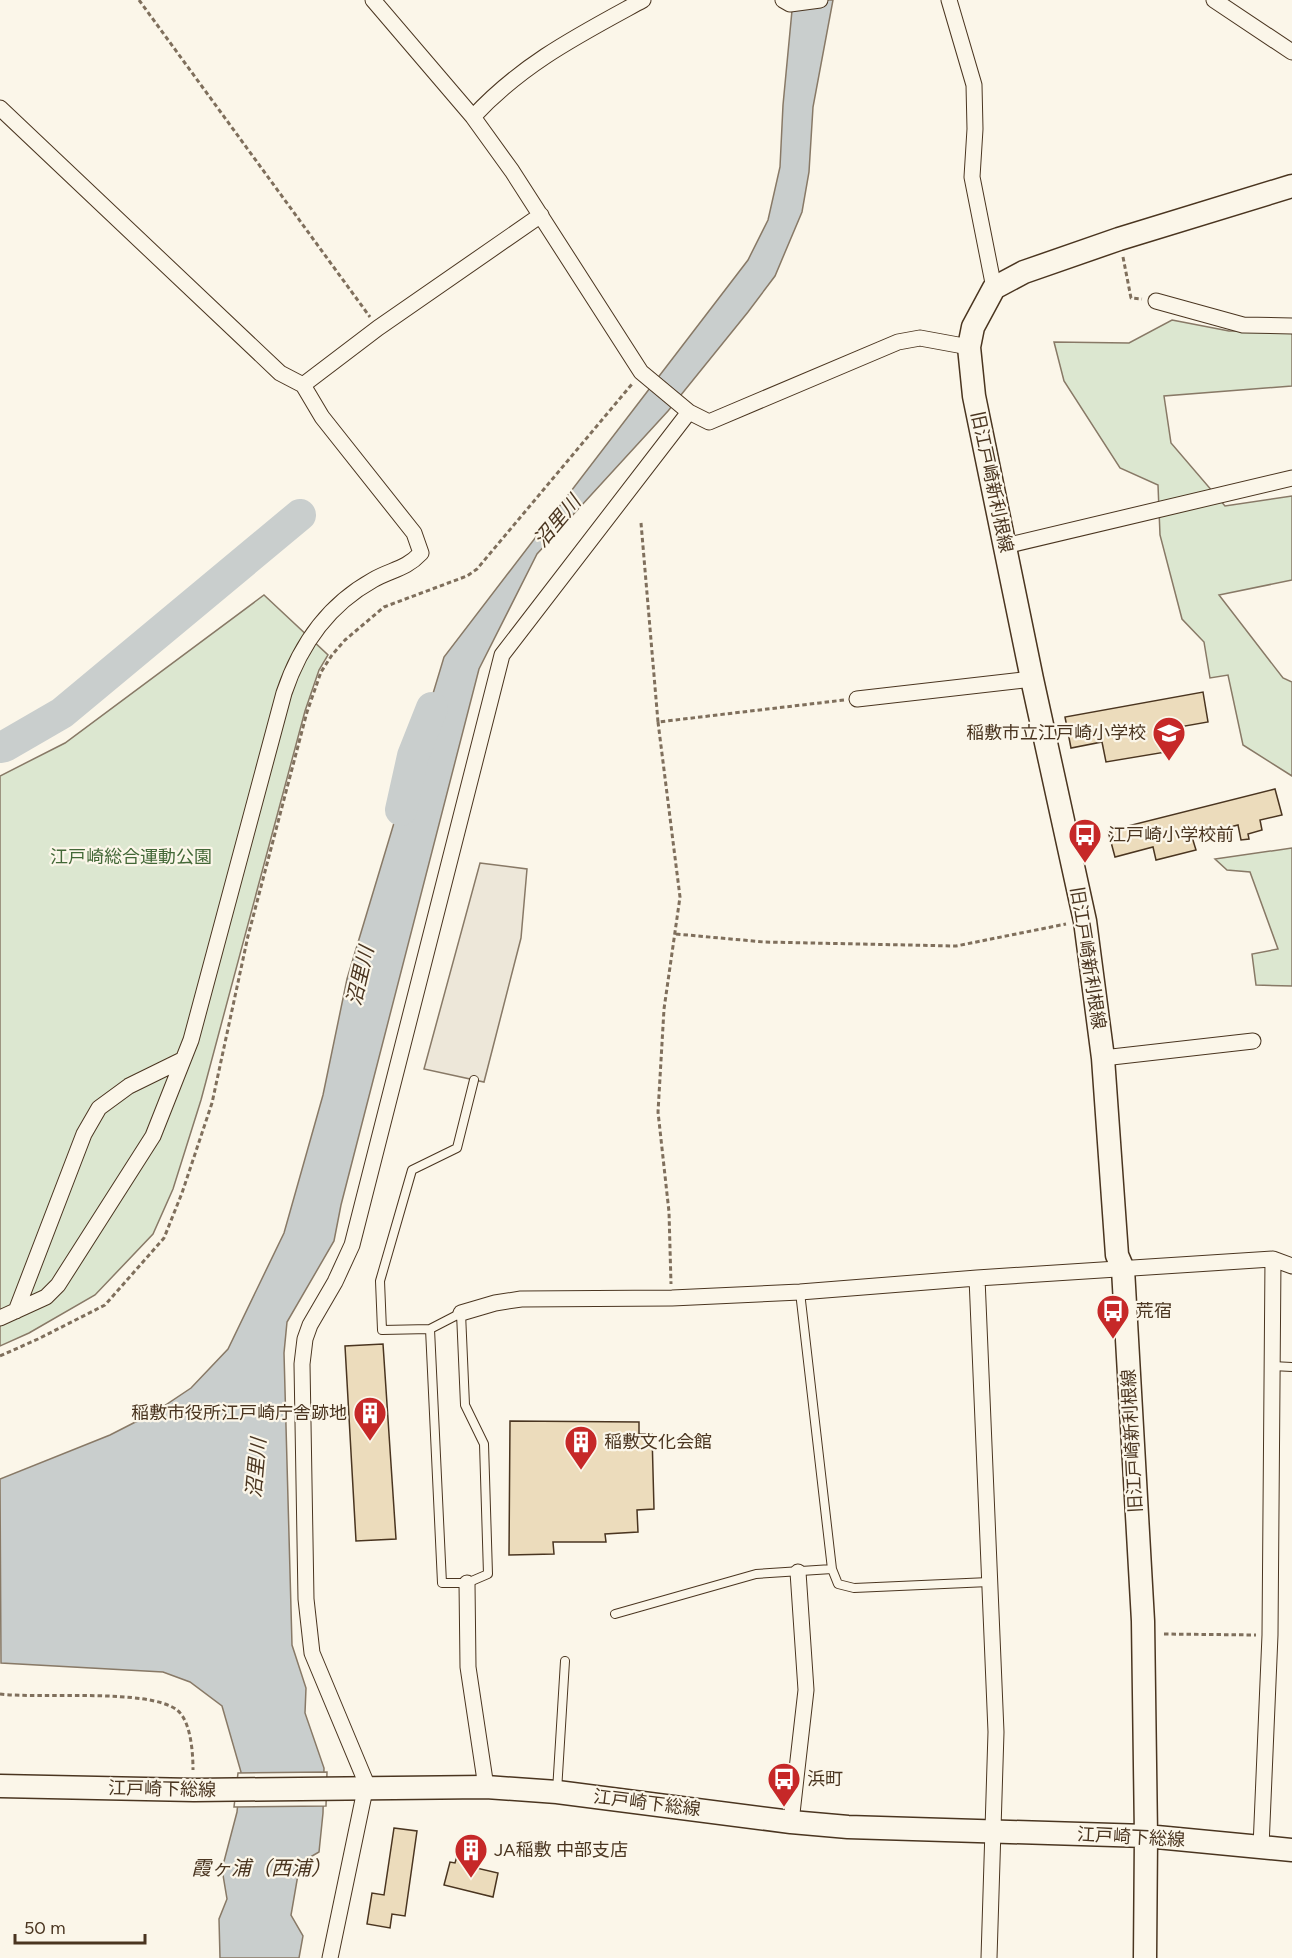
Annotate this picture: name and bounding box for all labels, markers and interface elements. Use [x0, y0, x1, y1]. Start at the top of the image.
street label: 旧江戸崎新利根線 [966, 409, 1018, 555]
water label: 沼里川 [529, 489, 587, 552]
school or university icon: 稲敷市立江戸崎小学校 [1151, 715, 1187, 762]
place label: 稲敷市立江戸崎小学校 [966, 722, 1146, 744]
bus stop icon: 江戸崎小学校前 [1067, 817, 1103, 864]
place label: 江戸崎小学校前 [1108, 824, 1234, 846]
park label: 江戸崎総合運動公園 [50, 846, 212, 868]
street label: 旧江戸崎新利根線 [1066, 885, 1110, 1031]
water label: 沼里川 [342, 942, 379, 1008]
bus stop icon: 荒宿 [1095, 1293, 1131, 1340]
place label: 荒宿 [1136, 1300, 1172, 1322]
street label: 旧江戸崎新利根線 [1117, 1369, 1147, 1513]
building icon: 稲敷市役所江戸崎庁舎跡地 [352, 1395, 388, 1442]
place label: 稲敷市役所江戸崎庁舎跡地 [131, 1402, 347, 1424]
building icon: 稲敷文化会館 [563, 1424, 599, 1471]
place label: 稲敷文化会館 [604, 1431, 712, 1453]
water label: 沼里川 [241, 1435, 271, 1499]
bus stop icon: 浜町 [766, 1761, 802, 1808]
place label: 浜町 [807, 1768, 843, 1790]
street label: 江戸崎下総線 [108, 1777, 216, 1801]
street label: 江戸崎下総線 [592, 1786, 702, 1820]
street label: 江戸崎下総線 [1076, 1823, 1186, 1851]
building icon: JA稲敷 中部支店 [453, 1832, 489, 1879]
place label: JA稲敷 中部支店 [494, 1839, 628, 1861]
water label: 霞ヶ浦（西浦） [191, 1856, 331, 1880]
scale bar [15, 1907, 146, 1945]
text: 50 m [24, 1917, 66, 1939]

